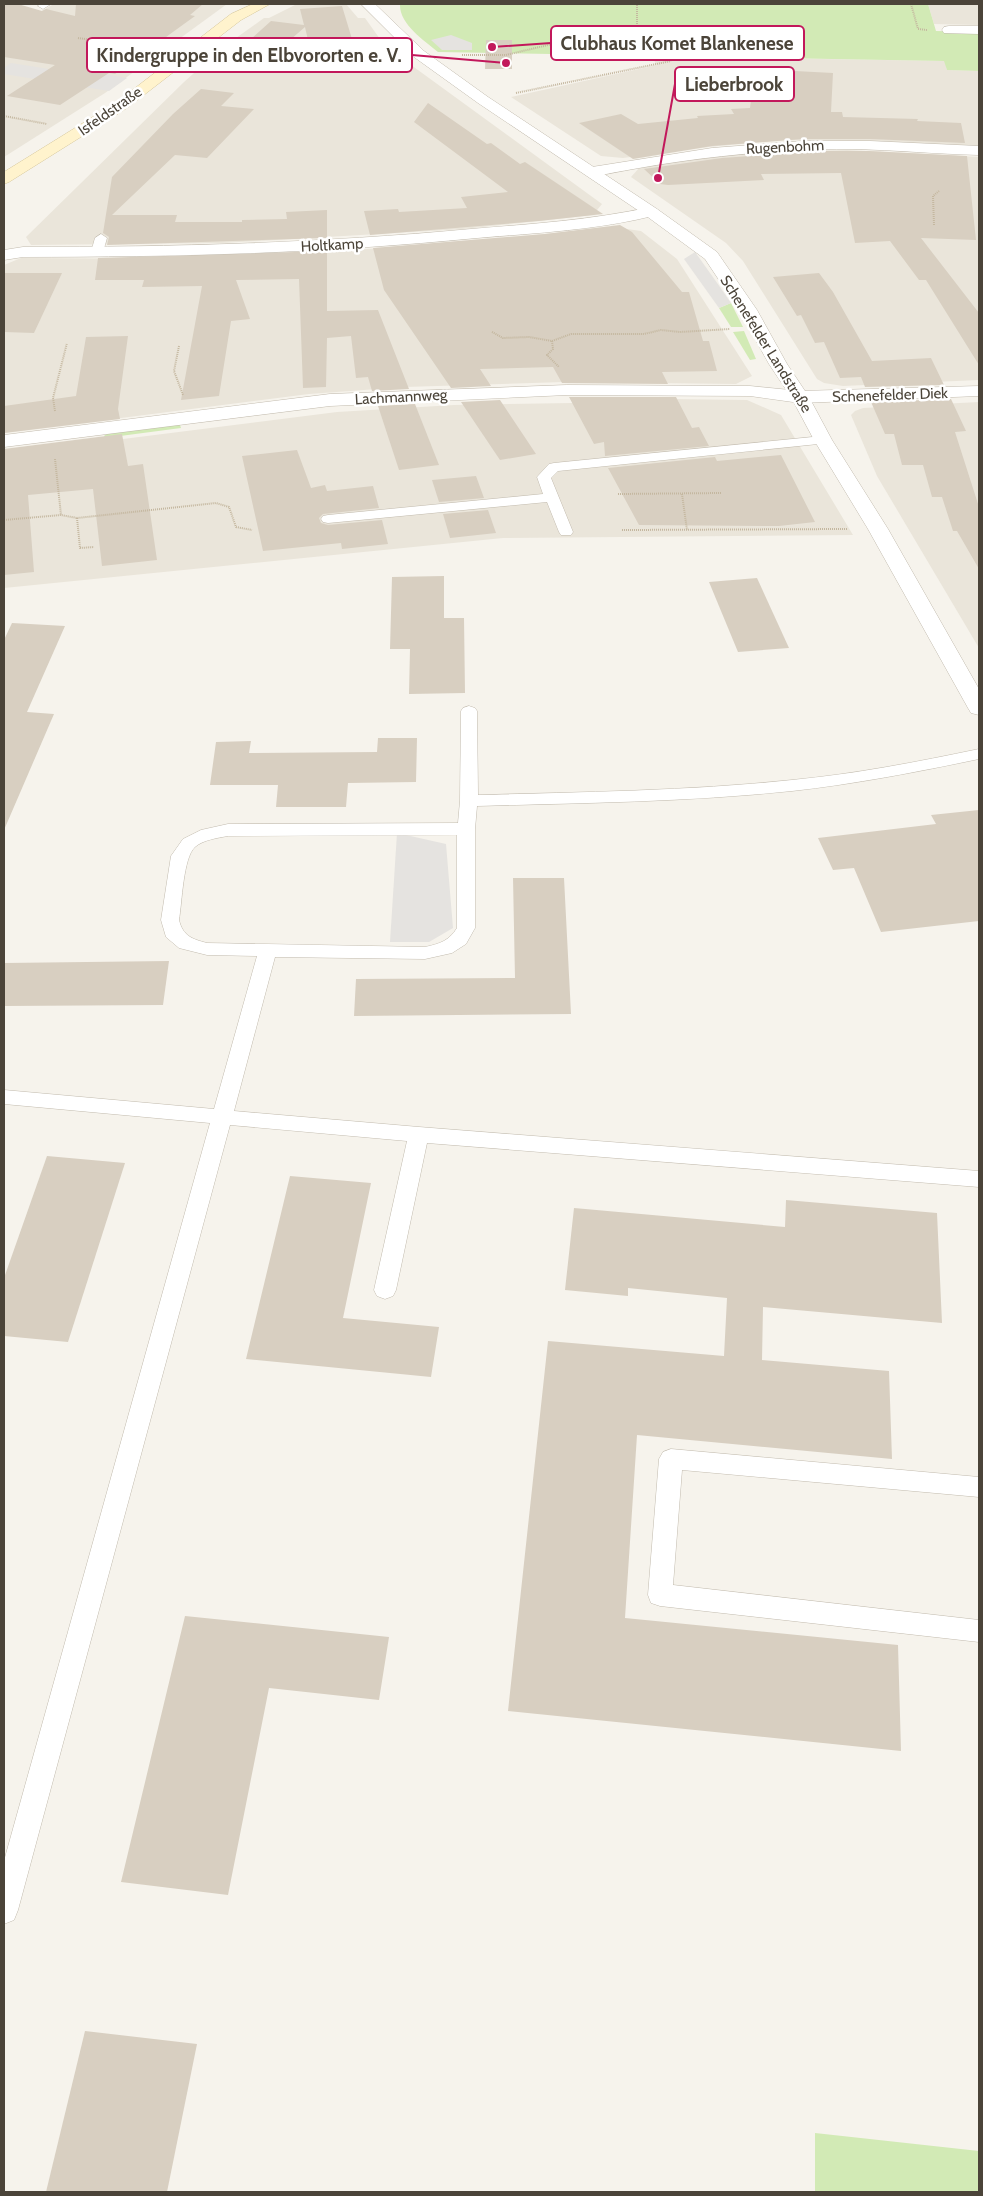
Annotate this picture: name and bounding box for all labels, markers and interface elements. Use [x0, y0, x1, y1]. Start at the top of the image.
callout: Clubhaus Komet Blankenese [551, 26, 804, 60]
text: Clubhaus Komet Blankenese [560, 32, 794, 55]
callout: Kindergruppe in den Elbvororten e. V. [87, 38, 412, 72]
text: Kindergruppe in den Elbvororten e. V. [96, 44, 402, 67]
callout: Lieberbrook [675, 67, 794, 101]
text: Lieberbrook [685, 73, 784, 96]
street label: Isfeldstraße [75, 82, 146, 139]
street label: Rugenbohm [746, 136, 824, 158]
street label: Holtkamp [300, 234, 364, 256]
street label: Schenefelder Landstraße [716, 272, 816, 416]
street label: Schenefelder Diek [832, 384, 949, 406]
street label: Lachmannweg [354, 386, 448, 408]

